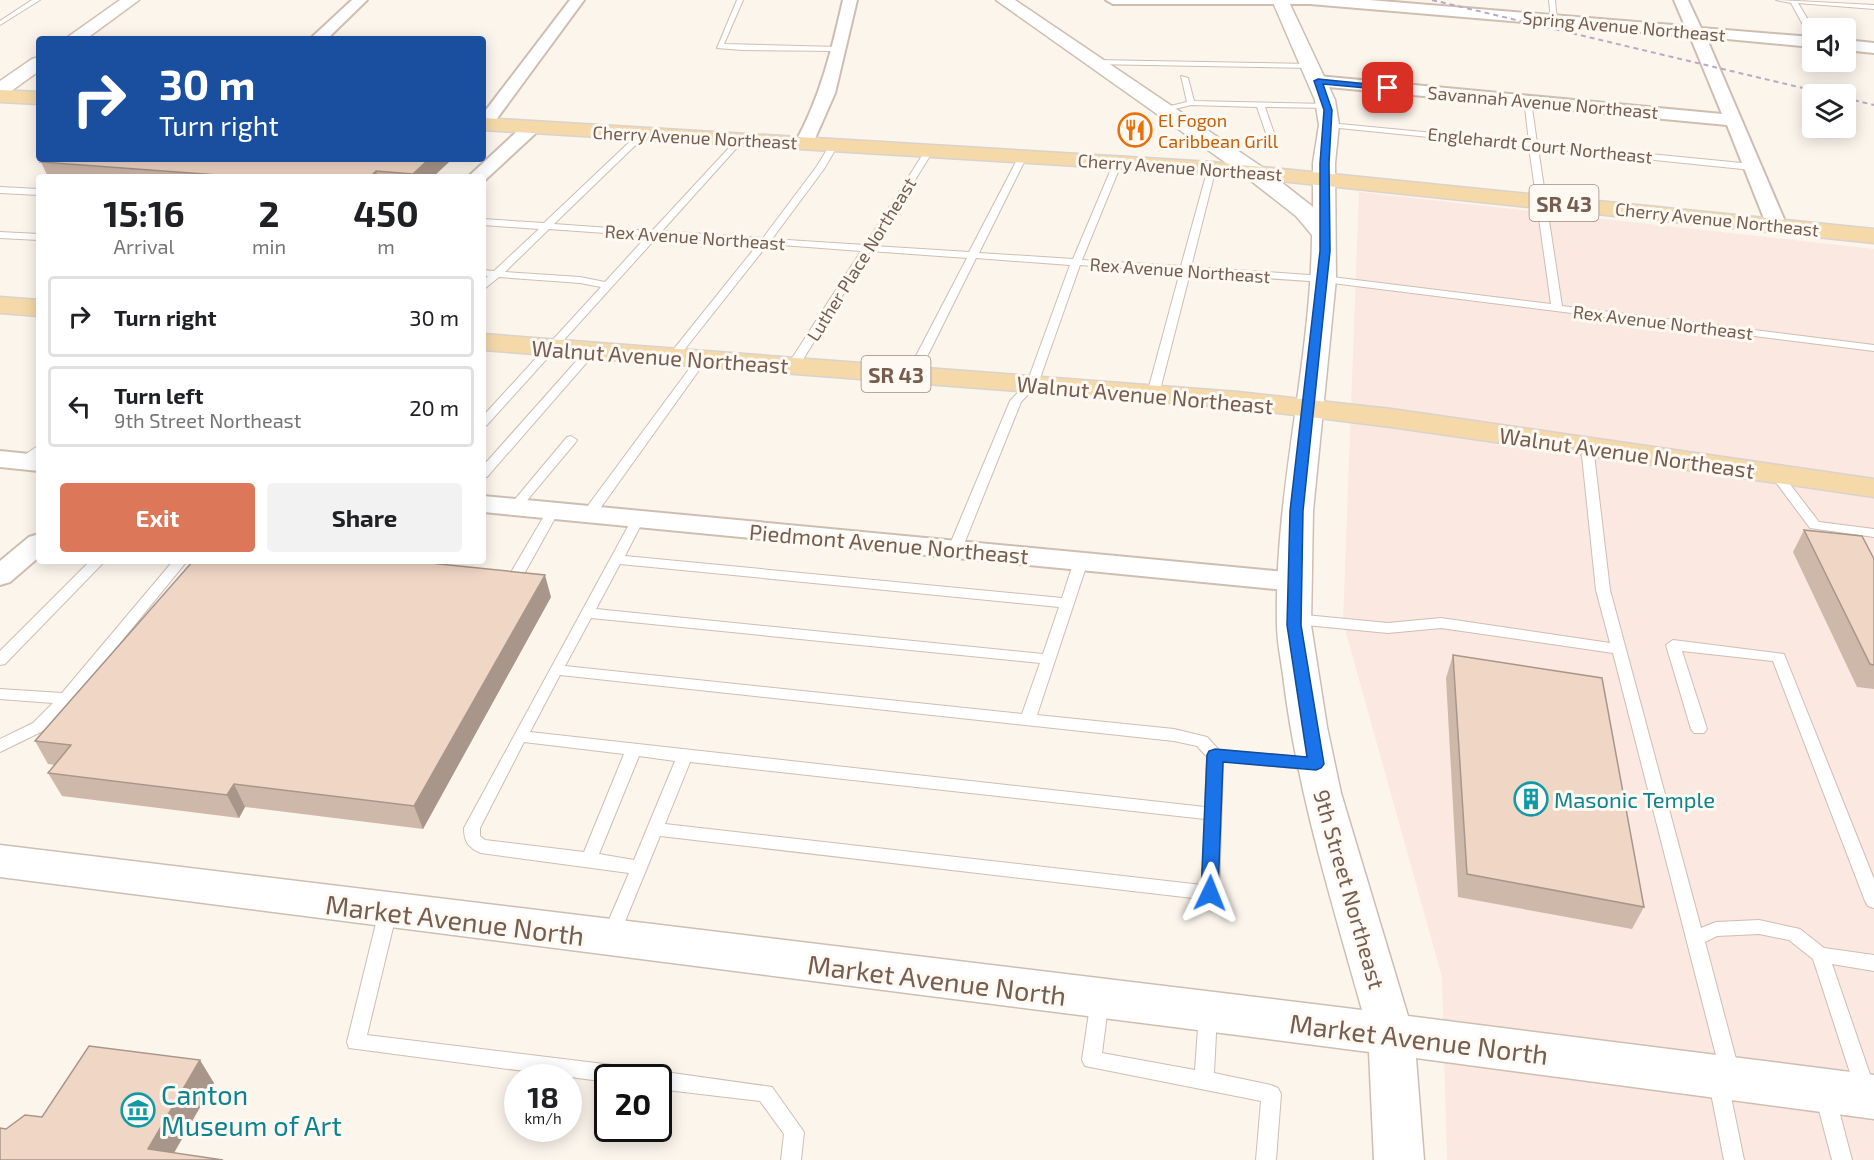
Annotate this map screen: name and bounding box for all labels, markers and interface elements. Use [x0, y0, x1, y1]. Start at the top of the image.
street label: Spring Avenue Northeast [1522, 6, 1727, 46]
map controls [1802, 18, 1856, 138]
button: sound [1802, 18, 1856, 72]
text: 30 m [159, 58, 255, 108]
icon: right [60, 60, 138, 138]
pin [1362, 62, 1413, 113]
icon: arrive [1371, 71, 1404, 104]
street label: Savannah Avenue Northeast [1427, 81, 1659, 123]
button: layers [1802, 84, 1856, 138]
text: Turn right [159, 109, 279, 141]
place label: El Fogon Caribbean Grill [1158, 109, 1279, 152]
restaurant icon: El Fogon Caribbean Grill [1117, 112, 1153, 148]
street label: Cherry Avenue Northeast [592, 121, 798, 153]
street label: Englehardt Court Northeast [1426, 122, 1654, 168]
street label: Cherry Avenue Northeast [1077, 149, 1283, 185]
street label: Luther Place Northeast [802, 173, 920, 345]
road number: SR 43 [1530, 185, 1598, 221]
text: 15:16 [103, 191, 185, 234]
text: 2 [259, 191, 279, 234]
text: 450 [353, 191, 419, 234]
street label: Cherry Avenue Northeast [1614, 197, 1820, 241]
street label: Rex Avenue Northeast [604, 220, 786, 254]
text: Arrival [114, 234, 174, 258]
text: min [252, 234, 286, 258]
text: m [377, 234, 395, 258]
street label: Rex Avenue Northeast [1089, 253, 1271, 287]
icon: right [63, 300, 96, 333]
street label: Rex Avenue Northeast [1572, 300, 1754, 344]
text: Turn right [114, 304, 216, 330]
text: 30 m [409, 304, 459, 330]
street label: Walnut Avenue Northeast [531, 334, 789, 378]
road number: SR 43 [862, 356, 930, 392]
street label: Walnut Avenue Northeast [1016, 370, 1274, 418]
text: Turn left [114, 382, 203, 408]
icon: left [63, 390, 96, 423]
text: 20 m [409, 394, 459, 420]
text: 9th Street Northeast [114, 408, 301, 432]
street label: Walnut Avenue Northeast [1498, 421, 1756, 483]
button: Exit [60, 483, 255, 552]
button: Share [267, 483, 462, 552]
street label: Piedmont Avenue Northeast [748, 518, 1030, 568]
building icon: Masonic Temple [1513, 781, 1549, 817]
street label: 9th Street Northeast [1309, 786, 1391, 992]
place label: Masonic Temple [1554, 786, 1715, 812]
position arrow [1178, 861, 1242, 925]
street label: Market Avenue North [324, 887, 586, 951]
street label: Market Avenue North [806, 947, 1068, 1011]
street label: Market Avenue North [1288, 1006, 1550, 1070]
speed limit sign: 20 [594, 1064, 672, 1142]
place label: Canton Museum of Art [161, 1078, 342, 1141]
text: 18 [527, 1078, 559, 1114]
museum icon: Canton Museum of Art [120, 1092, 156, 1128]
text: km/h [524, 1109, 562, 1127]

